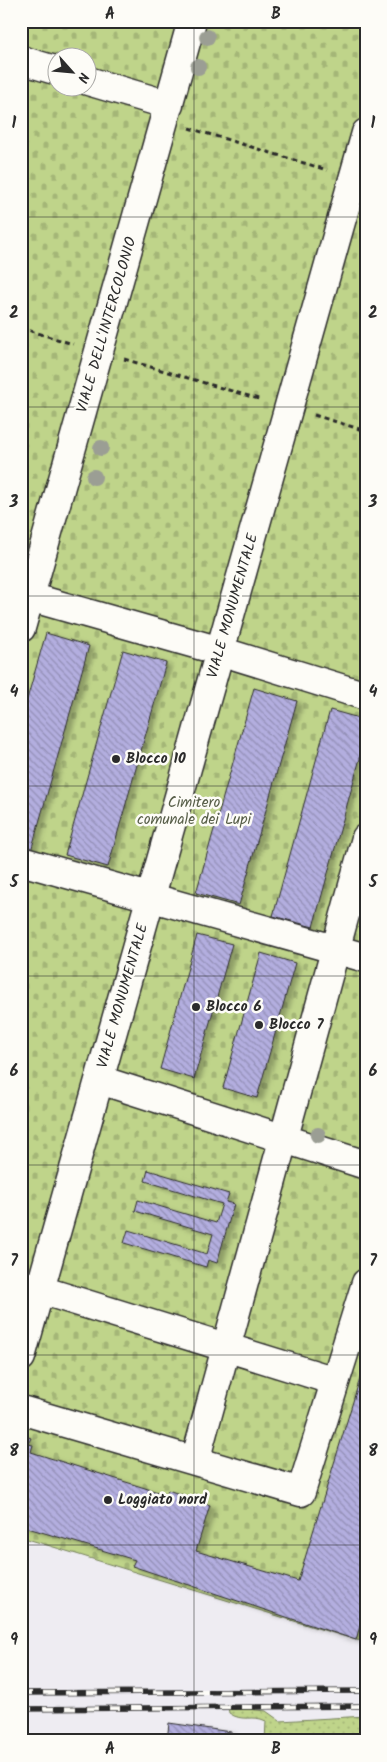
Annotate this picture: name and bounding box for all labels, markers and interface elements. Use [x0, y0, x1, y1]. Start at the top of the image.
text: A [105, 2, 115, 27]
text: B [271, 2, 281, 27]
north arrow [48, 48, 98, 98]
text: N [71, 69, 95, 87]
text: 1 [12, 111, 17, 136]
text: 1 [371, 111, 376, 136]
street label: VIALE DELL'INTERCOLONIO [70, 234, 144, 416]
text: 2 [9, 301, 19, 326]
text: 2 [368, 301, 378, 326]
text: 3 [9, 490, 19, 515]
text: 3 [368, 490, 378, 515]
street label: VIALE MONUMENTALE [201, 530, 266, 681]
text: 4 [10, 680, 19, 705]
text: 4 [369, 680, 378, 705]
place label: Blocco 10 [126, 747, 186, 771]
marker: Blocco 10 [110, 753, 122, 765]
park label: Cimitero comunale dei Lupi [137, 791, 252, 832]
text: 5 [9, 870, 20, 895]
text: 5 [368, 870, 379, 895]
street label: VIALE MONUMENTALE [91, 920, 156, 1071]
place label: Blocco 6 [206, 995, 262, 1019]
marker: Blocco 6 [190, 1001, 202, 1013]
place label: Blocco 7 [269, 1013, 324, 1037]
marker: Blocco 7 [253, 1019, 265, 1031]
text: 6 [10, 1059, 19, 1084]
text: 6 [369, 1059, 378, 1084]
text: 7 [10, 1249, 18, 1274]
text: 7 [369, 1249, 377, 1274]
text: 8 [9, 1439, 19, 1464]
text: 8 [368, 1439, 378, 1464]
place label: Loggiato nord [118, 1488, 208, 1512]
marker: Loggiato nord [102, 1494, 114, 1506]
text: 9 [10, 1628, 18, 1653]
text: 9 [369, 1628, 377, 1653]
text: A [105, 1737, 115, 1762]
text: B [271, 1737, 281, 1762]

